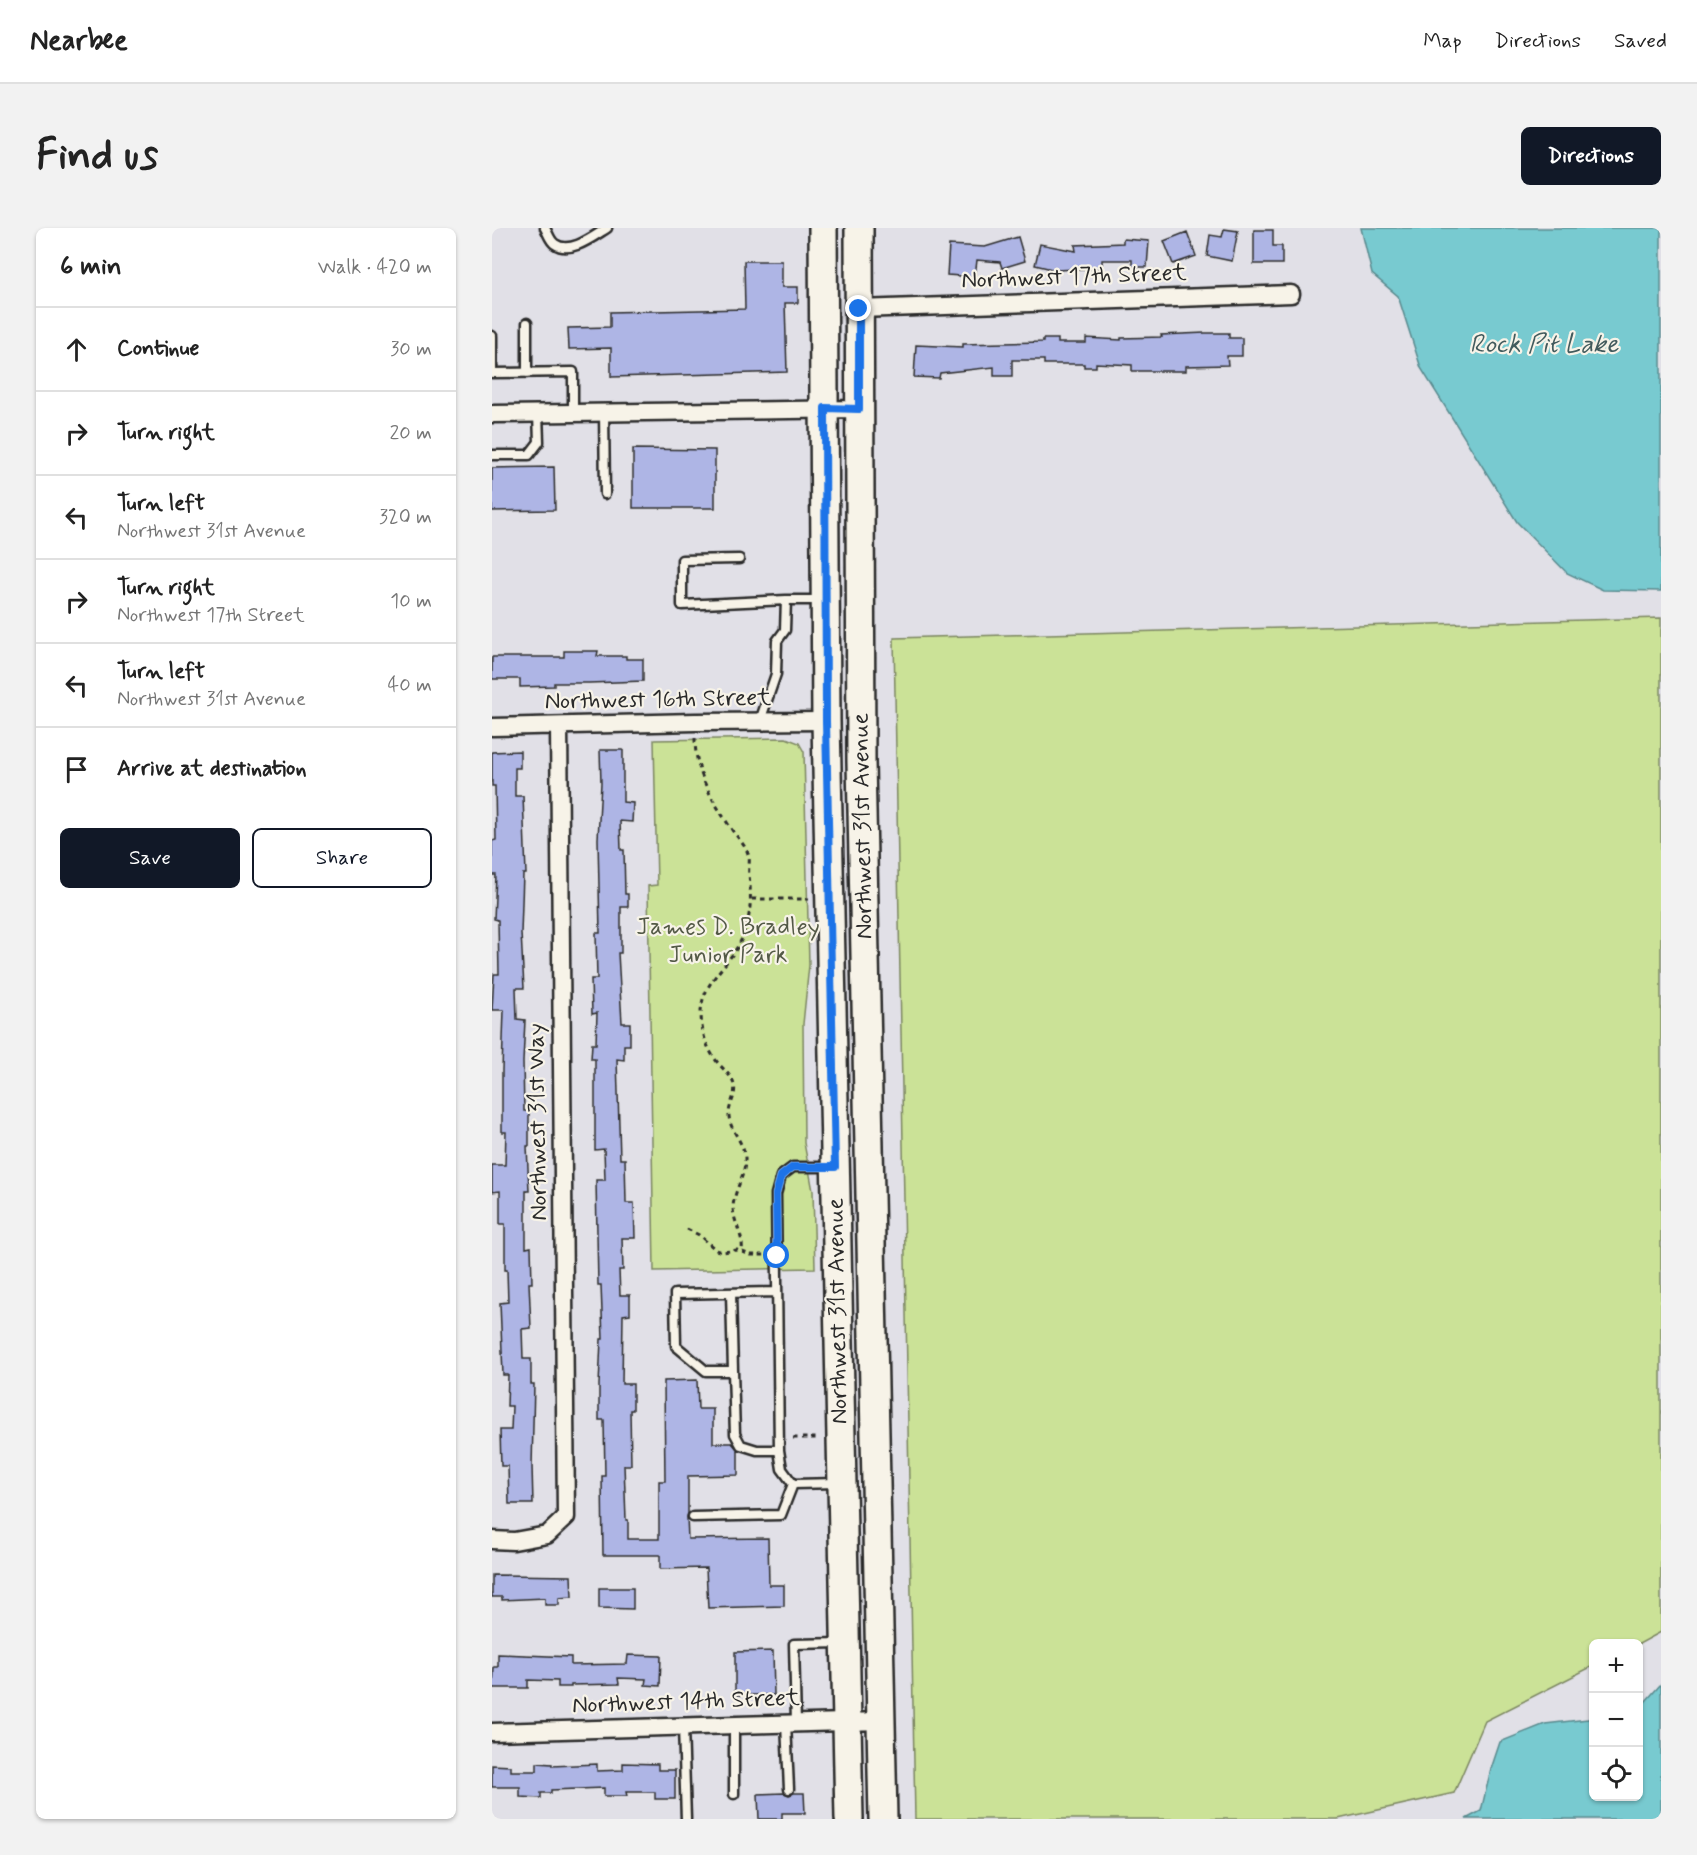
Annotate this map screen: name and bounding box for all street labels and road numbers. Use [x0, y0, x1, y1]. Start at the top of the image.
street label: Northwest 17th Street [961, 258, 1187, 296]
street label: Northwest 16th Street [544, 683, 772, 717]
street label: Northwest 31st Avenue [846, 712, 880, 940]
street label: Northwest 31st Way [521, 1023, 555, 1221]
street label: Northwest 31st Avenue [821, 1197, 855, 1425]
street label: Northwest 14th Street [572, 1683, 800, 1721]

